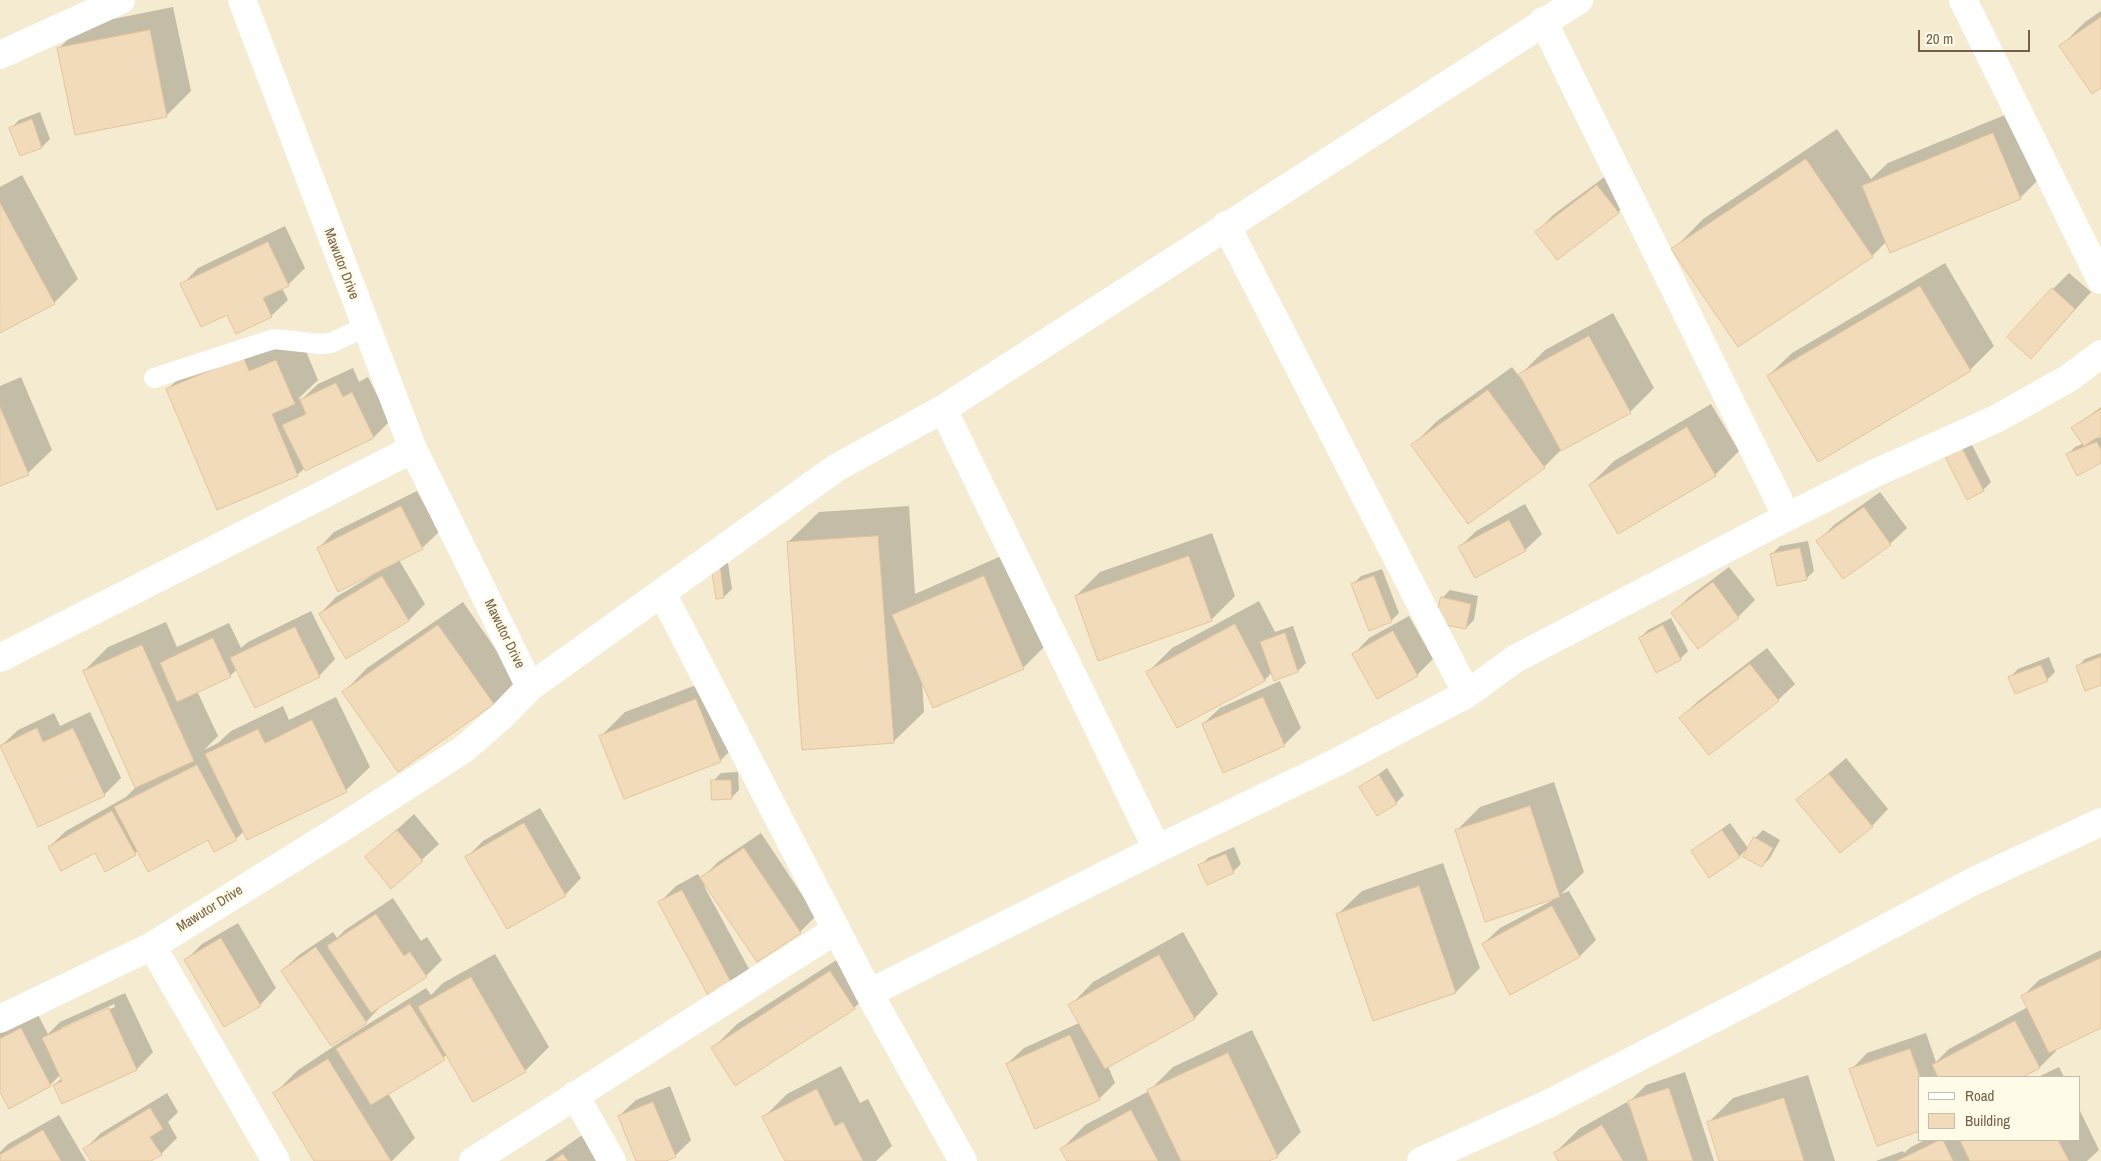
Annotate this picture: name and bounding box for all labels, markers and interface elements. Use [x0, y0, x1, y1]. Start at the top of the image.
scale bar [1921, 20, 2034, 52]
text: 20 m [1926, 28, 1953, 49]
street label: Mawutor Drive [320, 226, 362, 302]
street label: Mawutor Drive [480, 597, 528, 671]
street label: Mawutor Drive [174, 882, 246, 936]
legend [1918, 1076, 2081, 1141]
text: Road [1965, 1085, 1994, 1106]
text: Building [1965, 1110, 2010, 1131]

